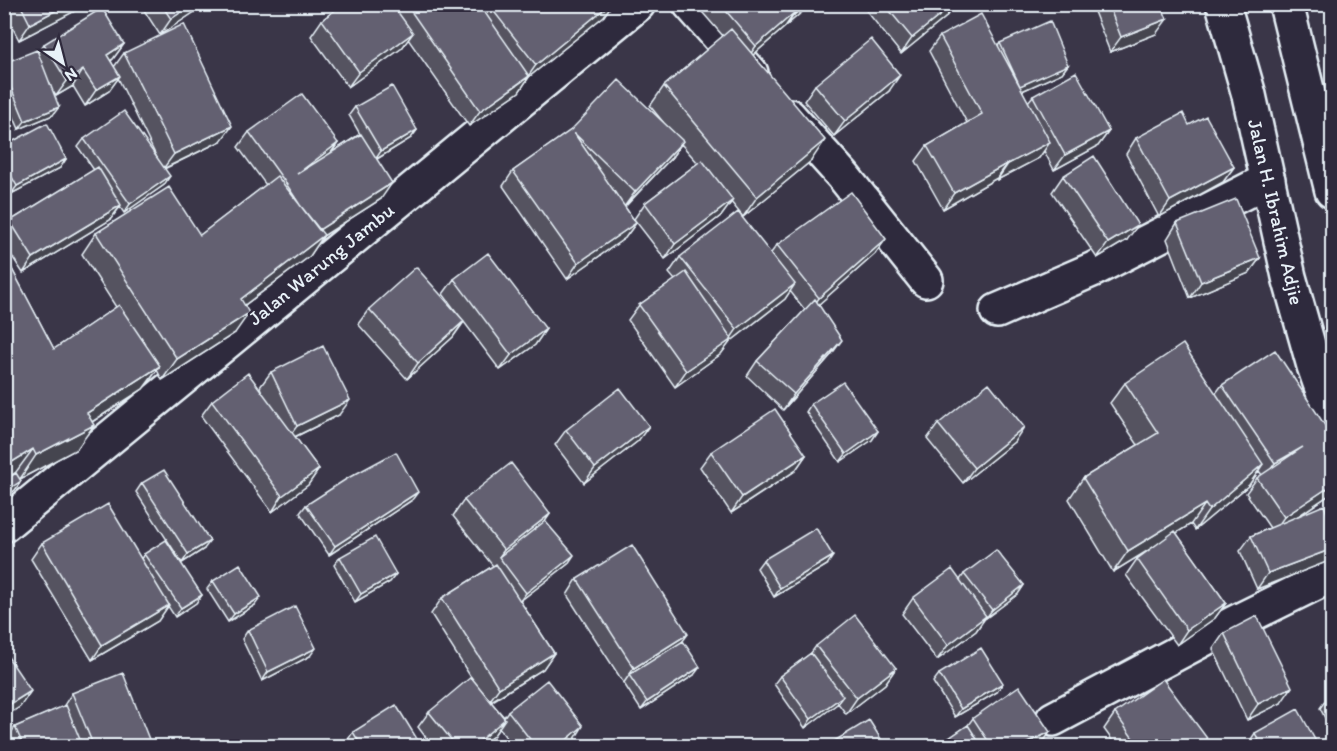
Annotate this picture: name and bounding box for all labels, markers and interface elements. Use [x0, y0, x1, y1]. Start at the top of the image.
north arrow [33, 33, 93, 93]
text: N [61, 64, 81, 86]
street label: Jalan H. Ibrahim Adjie [1243, 117, 1309, 307]
street label: Jalan Warung Jambu [243, 198, 399, 330]

